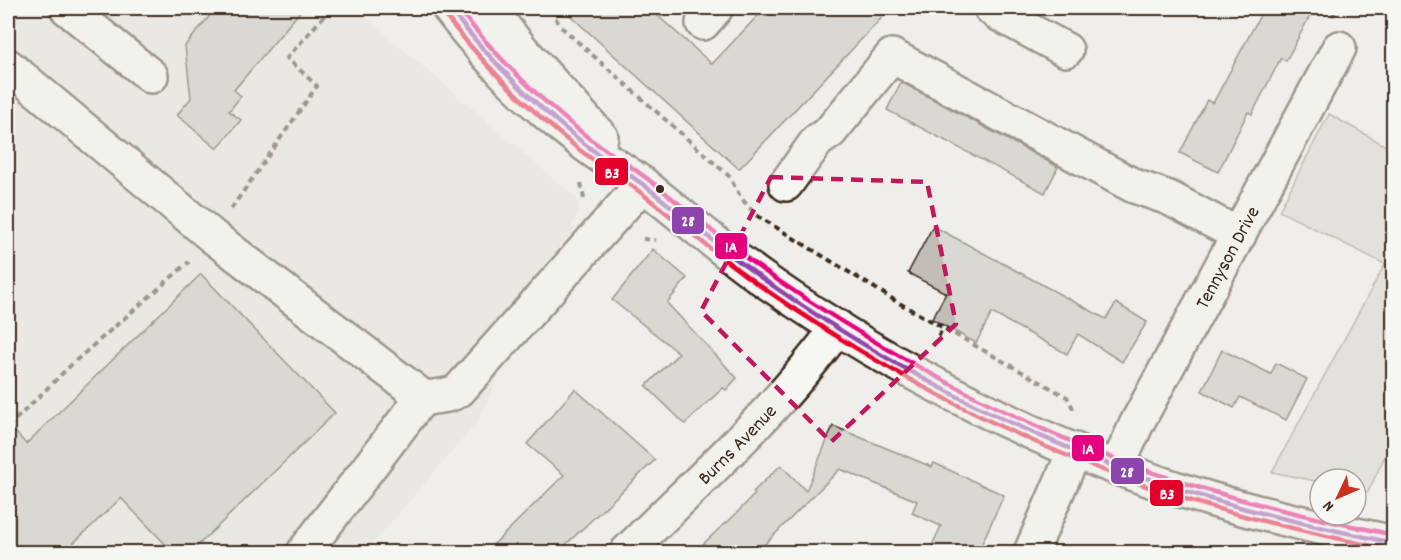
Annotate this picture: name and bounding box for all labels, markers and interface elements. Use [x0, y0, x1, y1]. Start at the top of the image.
line badge: B3 [594, 157, 629, 186]
text: B3 [605, 163, 619, 186]
unlabelled marker [654, 183, 666, 195]
street label: Tennyson Drive [1190, 202, 1268, 315]
line badge: 28 [671, 206, 705, 235]
text: 28 [681, 211, 695, 234]
line badge: 1A [714, 232, 748, 260]
text: 1A [725, 237, 737, 260]
street label: Burns Avenue [693, 399, 785, 492]
line badge: 1A [1071, 434, 1105, 462]
text: 1A [1082, 439, 1094, 462]
line badge: 28 [1110, 457, 1145, 485]
text: 28 [1120, 462, 1134, 485]
north arrow [1308, 467, 1368, 527]
line badge: B3 [1149, 479, 1184, 507]
text: B3 [1160, 484, 1174, 507]
text: N [1318, 495, 1340, 517]

